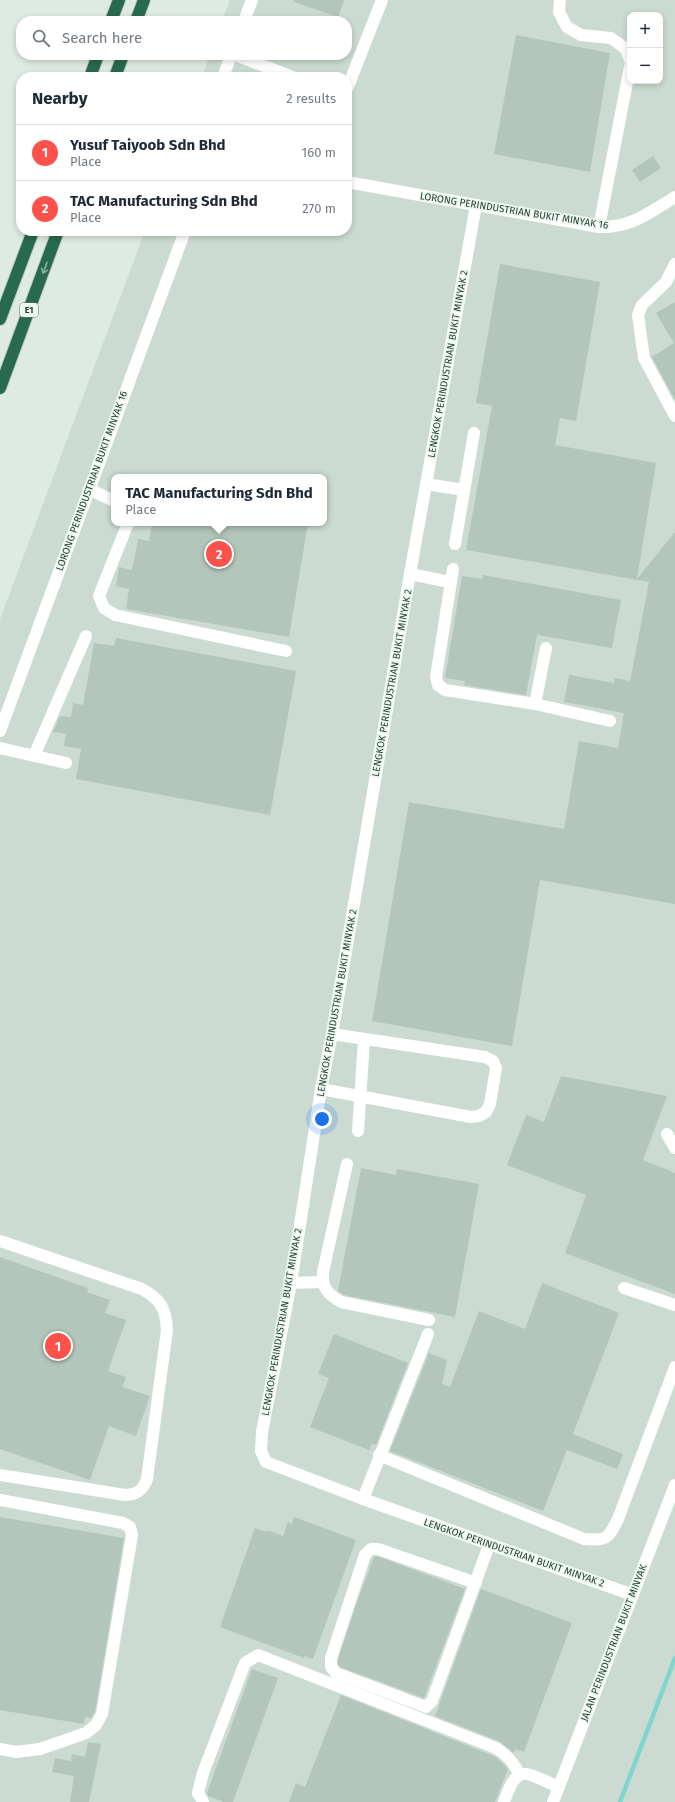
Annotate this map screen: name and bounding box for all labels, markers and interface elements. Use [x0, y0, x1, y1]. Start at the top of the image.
map controls [627, 12, 663, 84]
button: + [627, 12, 663, 48]
search box [16, 16, 352, 60]
icon: search [30, 27, 52, 49]
text: Search here [62, 29, 142, 47]
button: − [627, 48, 663, 84]
text: Nearby [32, 88, 87, 109]
text: 2 results [286, 91, 336, 106]
text: Yusuf Taiyoob Sdn Bhd [70, 136, 226, 154]
text: 1 [42, 145, 48, 160]
text: 160 m [302, 145, 336, 160]
text: Place [70, 154, 101, 169]
street label: LORONG PERINDUSTRIAN BUKIT MINYAK 16 [419, 190, 609, 232]
text: TAC Manufacturing Sdn Bhd [70, 192, 258, 210]
text: 2 [42, 201, 48, 216]
text: 270 m [302, 201, 336, 216]
text: Place [70, 210, 101, 225]
one-way arrow [40, 261, 48, 273]
street label: LENGKOK PERINDUSTRIAN BUKIT MINYAK 2 [426, 269, 470, 459]
road number: E1 [20, 303, 38, 317]
street label: LORONG PERINDUSTRIAN BUKIT MINYAK 16 [54, 389, 130, 573]
popup [111, 474, 327, 526]
text: TAC Manufacturing Sdn Bhd [125, 484, 313, 502]
text: Place [125, 502, 156, 517]
pin: 2 [206, 539, 232, 569]
street label: LENGKOK PERINDUSTRIAN BUKIT MINYAK 2 [370, 588, 414, 778]
street label: LENGKOK PERINDUSTRIAN BUKIT MINYAK 2 [315, 908, 359, 1098]
your location [312, 1109, 332, 1129]
street label: LENGKOK PERINDUSTRIAN BUKIT MINYAK 2 [260, 1227, 304, 1417]
pin: 1 [45, 1331, 71, 1361]
street label: LENGKOK PERINDUSTRIAN BUKIT MINYAK 2 [422, 1516, 606, 1590]
street label: JALAN PERINDUSTRIAN BUKIT MINYAK [578, 1563, 650, 1723]

